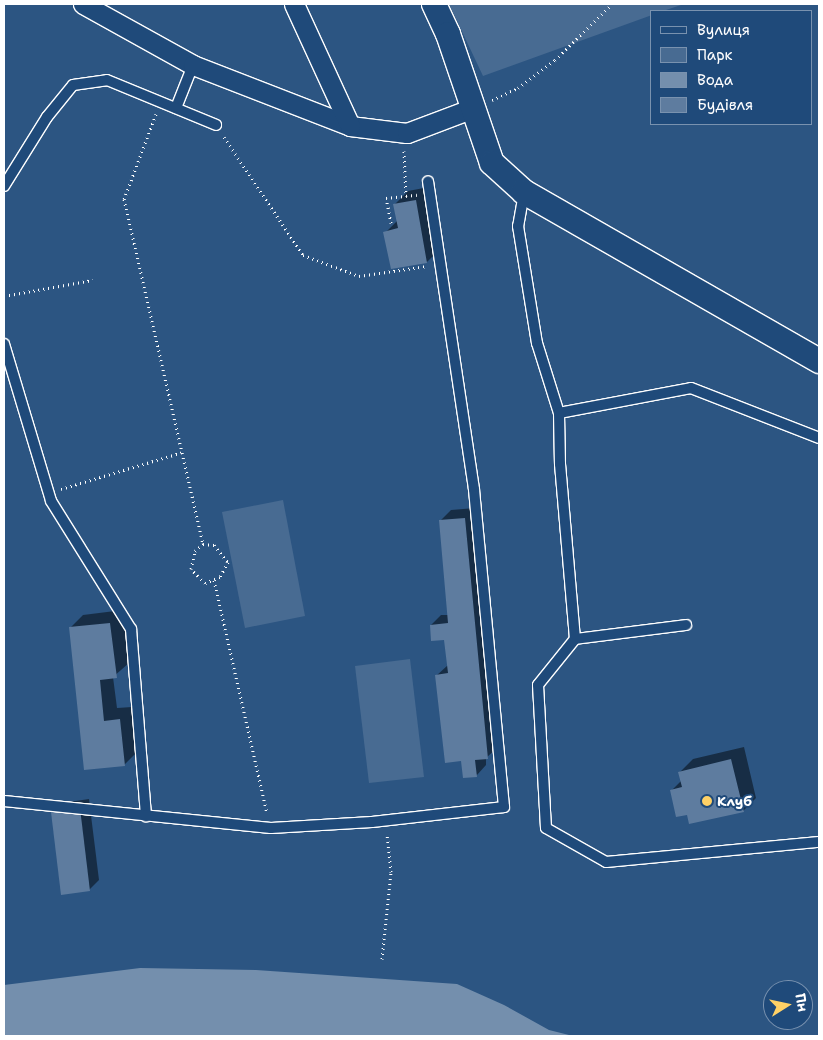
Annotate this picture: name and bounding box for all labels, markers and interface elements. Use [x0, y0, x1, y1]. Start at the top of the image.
legend [650, 10, 813, 125]
text: Вулиця [697, 20, 750, 40]
text: Парк [697, 45, 733, 65]
text: Вода [697, 70, 733, 90]
text: Будівля [697, 95, 753, 115]
place label: Клуб [717, 793, 752, 809]
marker: Клуб [701, 795, 713, 807]
north arrow [763, 980, 813, 1030]
text: Пн [791, 992, 812, 1013]

